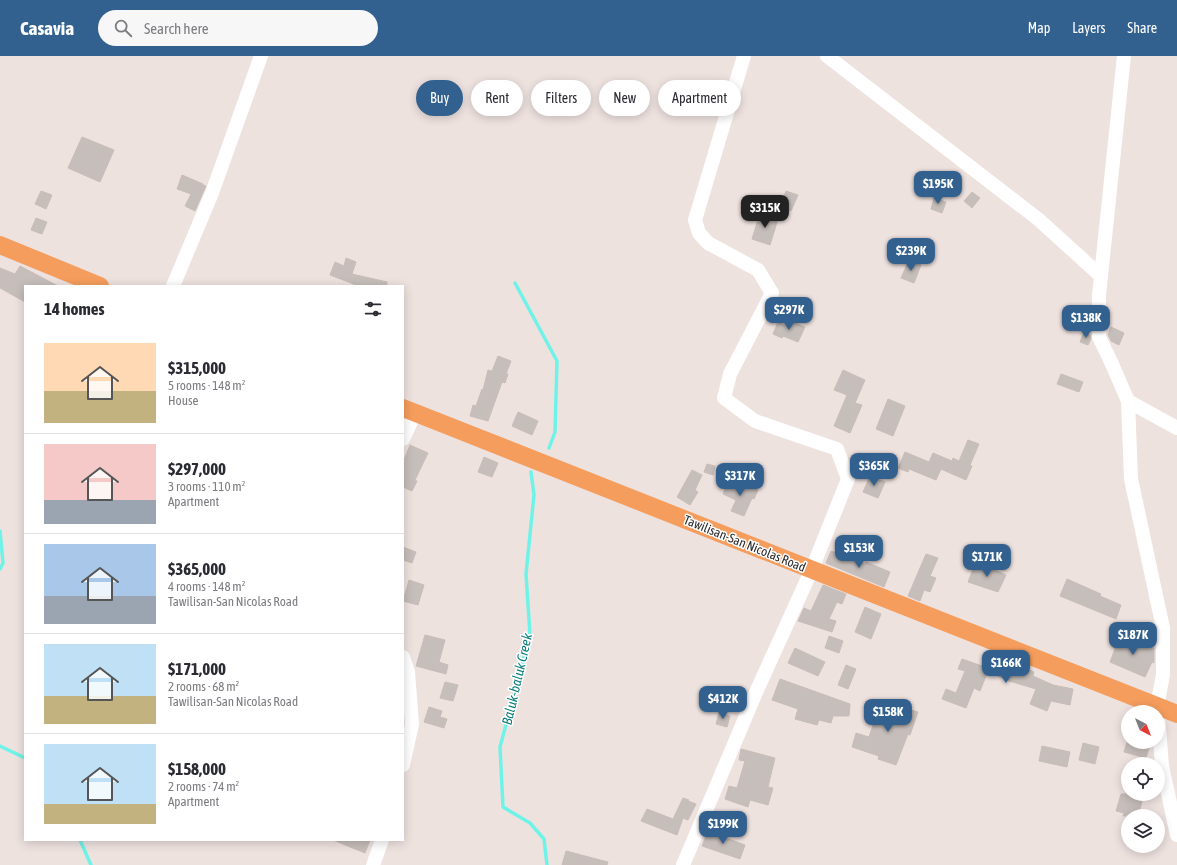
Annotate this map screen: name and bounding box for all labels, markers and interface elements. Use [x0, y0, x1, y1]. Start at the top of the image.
search box [98, 10, 378, 46]
text: Casavia [20, 17, 74, 39]
icon: search [112, 17, 134, 39]
text: Search here [144, 20, 209, 37]
text: Map [1028, 20, 1050, 36]
text: Layers [1072, 20, 1105, 36]
text: Share [1127, 20, 1157, 36]
chip: Buy [416, 80, 463, 116]
chip: Rent [471, 80, 523, 116]
chip: Filters [531, 80, 591, 116]
chip: New [599, 80, 650, 116]
chip: Apartment [658, 80, 741, 116]
pin: $195K [910, 171, 966, 205]
text: $195K [923, 176, 953, 191]
pin: $315K [737, 195, 793, 229]
text: $315K [750, 200, 780, 215]
pin: $239K [883, 238, 939, 272]
text: $239K [896, 243, 926, 258]
pin: $297K [761, 297, 817, 331]
icon: filters [362, 298, 384, 320]
text: 14 homes [44, 299, 105, 319]
text: $297K [774, 302, 804, 317]
pin: $138K [1058, 305, 1114, 339]
text: $138K [1071, 310, 1101, 325]
text: $315,000 [168, 358, 226, 378]
icon: home [76, 359, 124, 407]
text: 5 rooms · 148 m² [168, 378, 245, 393]
text: House [168, 393, 198, 408]
pin: $365K [846, 453, 902, 487]
text: $365K [859, 458, 889, 473]
text: $297,000 [168, 459, 226, 479]
icon: home [76, 460, 124, 508]
pin: $317K [712, 463, 768, 497]
text: $317K [725, 468, 755, 483]
text: 3 rooms · 110 m² [168, 479, 245, 494]
text: Apartment [168, 494, 219, 509]
street label: Tawilisan-San Nicolas Road [682, 512, 808, 575]
pin: $153K [831, 535, 887, 569]
text: $153K [844, 540, 874, 555]
pin: $171K [959, 544, 1015, 578]
text: $171K [972, 549, 1002, 564]
text: $365,000 [168, 559, 226, 579]
icon: home [76, 560, 124, 608]
text: 4 rooms · 148 m² [168, 579, 245, 594]
text: Tawilisan-San Nicolas Road [168, 594, 298, 609]
pin: $187K [1105, 622, 1161, 656]
text: $187K [1118, 627, 1148, 642]
water label: Baluk-baluk Creek [499, 631, 536, 726]
pin: $166K [978, 650, 1034, 684]
text: $166K [991, 655, 1021, 670]
text: $171,000 [168, 659, 226, 679]
icon: home [76, 660, 124, 708]
text: 2 rooms · 68 m² [168, 679, 239, 694]
pin: $412K [695, 686, 751, 720]
text: $412K [708, 691, 738, 706]
text: Tawilisan-San Nicolas Road [168, 694, 298, 709]
pin: $158K [860, 699, 916, 733]
text: $158K [873, 704, 903, 719]
north arrow [1121, 705, 1165, 749]
map controls [1121, 705, 1165, 853]
button: locate [1121, 757, 1165, 801]
text: $158,000 [168, 759, 226, 779]
icon: home [76, 760, 124, 808]
text: 2 rooms · 74 m² [168, 779, 239, 794]
text: Apartment [168, 794, 219, 809]
button: layers [1121, 809, 1165, 853]
pin: $199K [695, 811, 751, 845]
text: $199K [708, 816, 738, 831]

